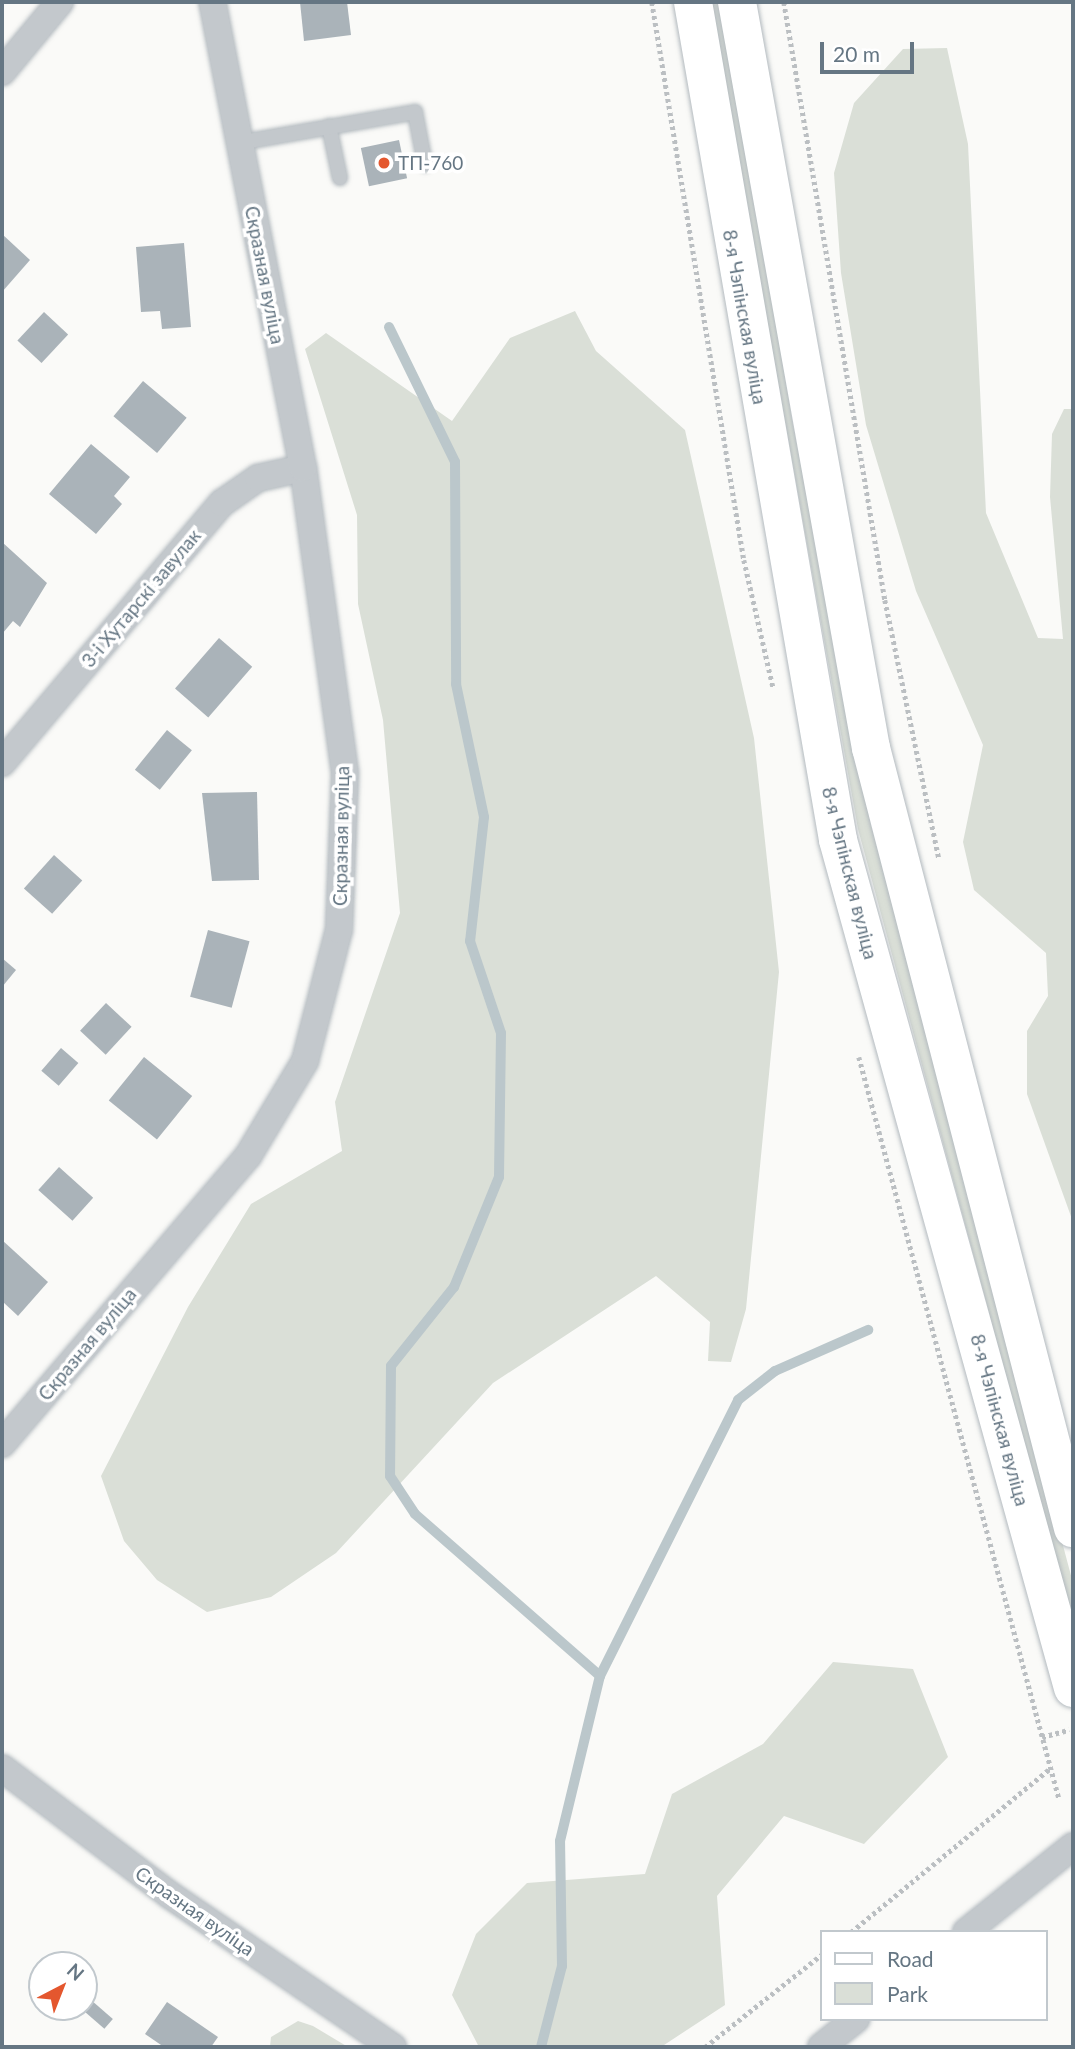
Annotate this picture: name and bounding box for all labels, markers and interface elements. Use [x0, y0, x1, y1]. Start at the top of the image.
scale bar [823, 28, 918, 72]
text: 20 m [833, 41, 880, 66]
place label: ТП-760 [398, 152, 463, 174]
marker: ТП-760 [376, 155, 392, 171]
street label: Скразная вуліца [240, 204, 290, 346]
street label: 8-я Чэпінская вуліца [718, 228, 772, 406]
street label: 3-і Хутарскі завулак [77, 524, 205, 672]
street label: Скразная вуліца [328, 766, 354, 906]
street label: 8-я Чэпінская вуліца [818, 784, 882, 962]
street label: Скразная вуліца [33, 1283, 141, 1405]
street label: 8-я Чэпінская вуліца [966, 1332, 1034, 1508]
street label: Скразная вуліца [131, 1861, 259, 1961]
legend [820, 1930, 1047, 2021]
text: Road [887, 1946, 934, 1971]
north arrow [28, 1951, 98, 2021]
text: N [63, 1958, 89, 1985]
text: Park [887, 1981, 928, 2006]

